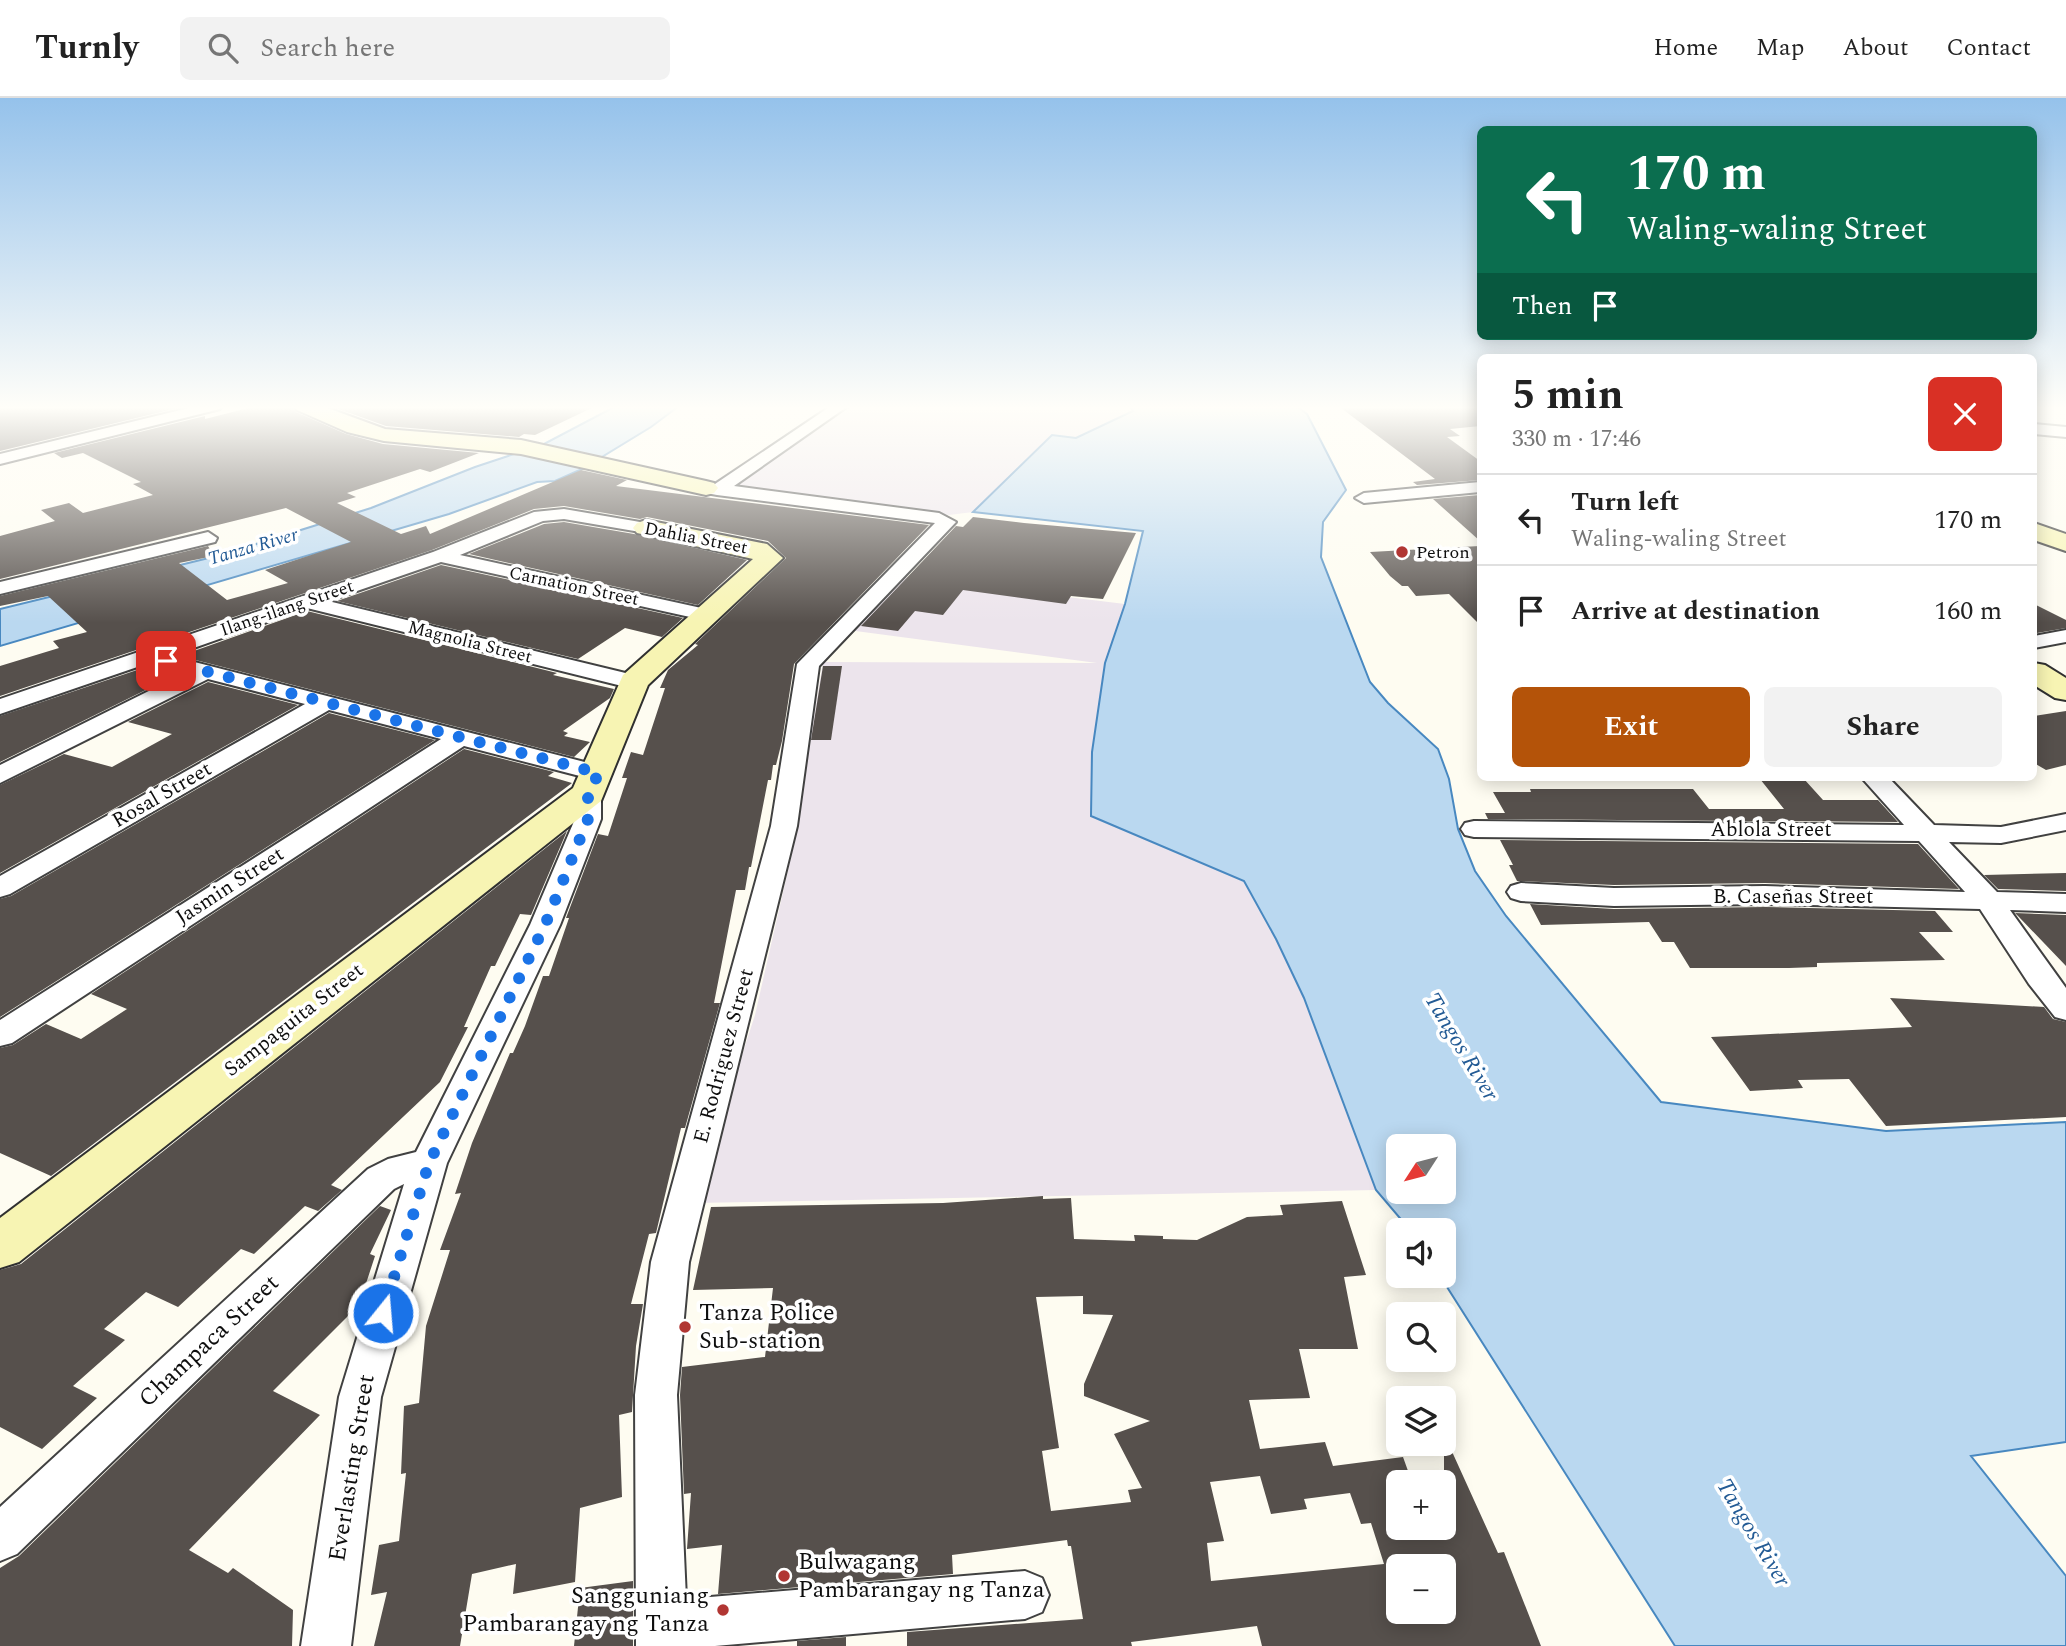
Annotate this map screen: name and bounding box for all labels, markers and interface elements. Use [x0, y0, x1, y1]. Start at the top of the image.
search box [180, 17, 670, 80]
text: Turnly [35, 23, 138, 73]
text: Search here [260, 28, 395, 68]
icon: search [204, 29, 242, 67]
text: Home [1653, 30, 1718, 66]
text: Map [1756, 30, 1804, 66]
text: About [1842, 30, 1908, 66]
text: Contact [1946, 30, 2031, 66]
text: 170 m [1627, 137, 1766, 212]
icon: left [1512, 154, 1603, 245]
text: Waling-waling Street [1627, 205, 1927, 254]
text: Then [1512, 286, 1572, 326]
icon: arrive [1586, 287, 1624, 325]
text: 5 min [1512, 364, 1624, 427]
button: close [1928, 377, 2002, 451]
text: 330 m · 17:46 [1512, 422, 1641, 457]
text: Turn left [1571, 482, 1679, 522]
text: 170 m [1934, 500, 2002, 540]
icon: left [1512, 501, 1550, 539]
street label: Dahlia Street [642, 515, 750, 561]
water label: Tanza River [205, 520, 302, 574]
text: Waling-waling Street [1571, 522, 1787, 557]
place label: Petron [1416, 539, 1470, 566]
marker: Petron [1394, 544, 1410, 560]
street label: Carnation Street [507, 559, 641, 613]
street label: Ilang-ilang Street [217, 573, 357, 643]
text: Arrive at destination [1571, 591, 1820, 631]
text: 160 m [1934, 591, 2002, 631]
icon: arrive [1512, 592, 1550, 630]
street label: Magnolia Street [405, 614, 535, 670]
pin [136, 631, 196, 691]
icon: arrive [147, 642, 185, 680]
button: Exit [1512, 687, 1750, 767]
button: Share [1764, 687, 2002, 767]
street label: Rosal Street [106, 753, 218, 837]
street label: Ablola Street [1710, 814, 1832, 846]
street label: Jasmin Street [169, 839, 291, 933]
street label: B. Caseñas Street [1713, 881, 1873, 913]
street label: Sampaguita Street [217, 955, 371, 1085]
street label: E. Rodriguez Street [685, 965, 763, 1147]
water label: Tangos River [1415, 986, 1508, 1109]
north arrow [1386, 1134, 1456, 1204]
map controls [1386, 1134, 1456, 1624]
button: sound [1386, 1218, 1456, 1288]
street label: Champaca Street [130, 1266, 288, 1416]
position arrow [346, 1276, 420, 1350]
place label: Tanza Police Sub-station [699, 1295, 835, 1359]
button: search [1386, 1302, 1456, 1372]
marker: Tanza Police Sub-station [677, 1319, 693, 1335]
street label: Everlasting Street [319, 1372, 385, 1564]
button: layers [1386, 1386, 1456, 1456]
button: + [1386, 1470, 1456, 1540]
water label: Tangos River [1707, 1472, 1800, 1595]
place label: Bulwagang Pambarangay ng Tanza [798, 1544, 1045, 1608]
button: − [1386, 1554, 1456, 1624]
marker: Bulwagang Pambarangay ng Tanza [776, 1568, 792, 1584]
place label: Sangguniang Pambarangay ng Tanza [462, 1578, 709, 1642]
marker: Sangguniang Pambarangay ng Tanza [715, 1602, 731, 1618]

